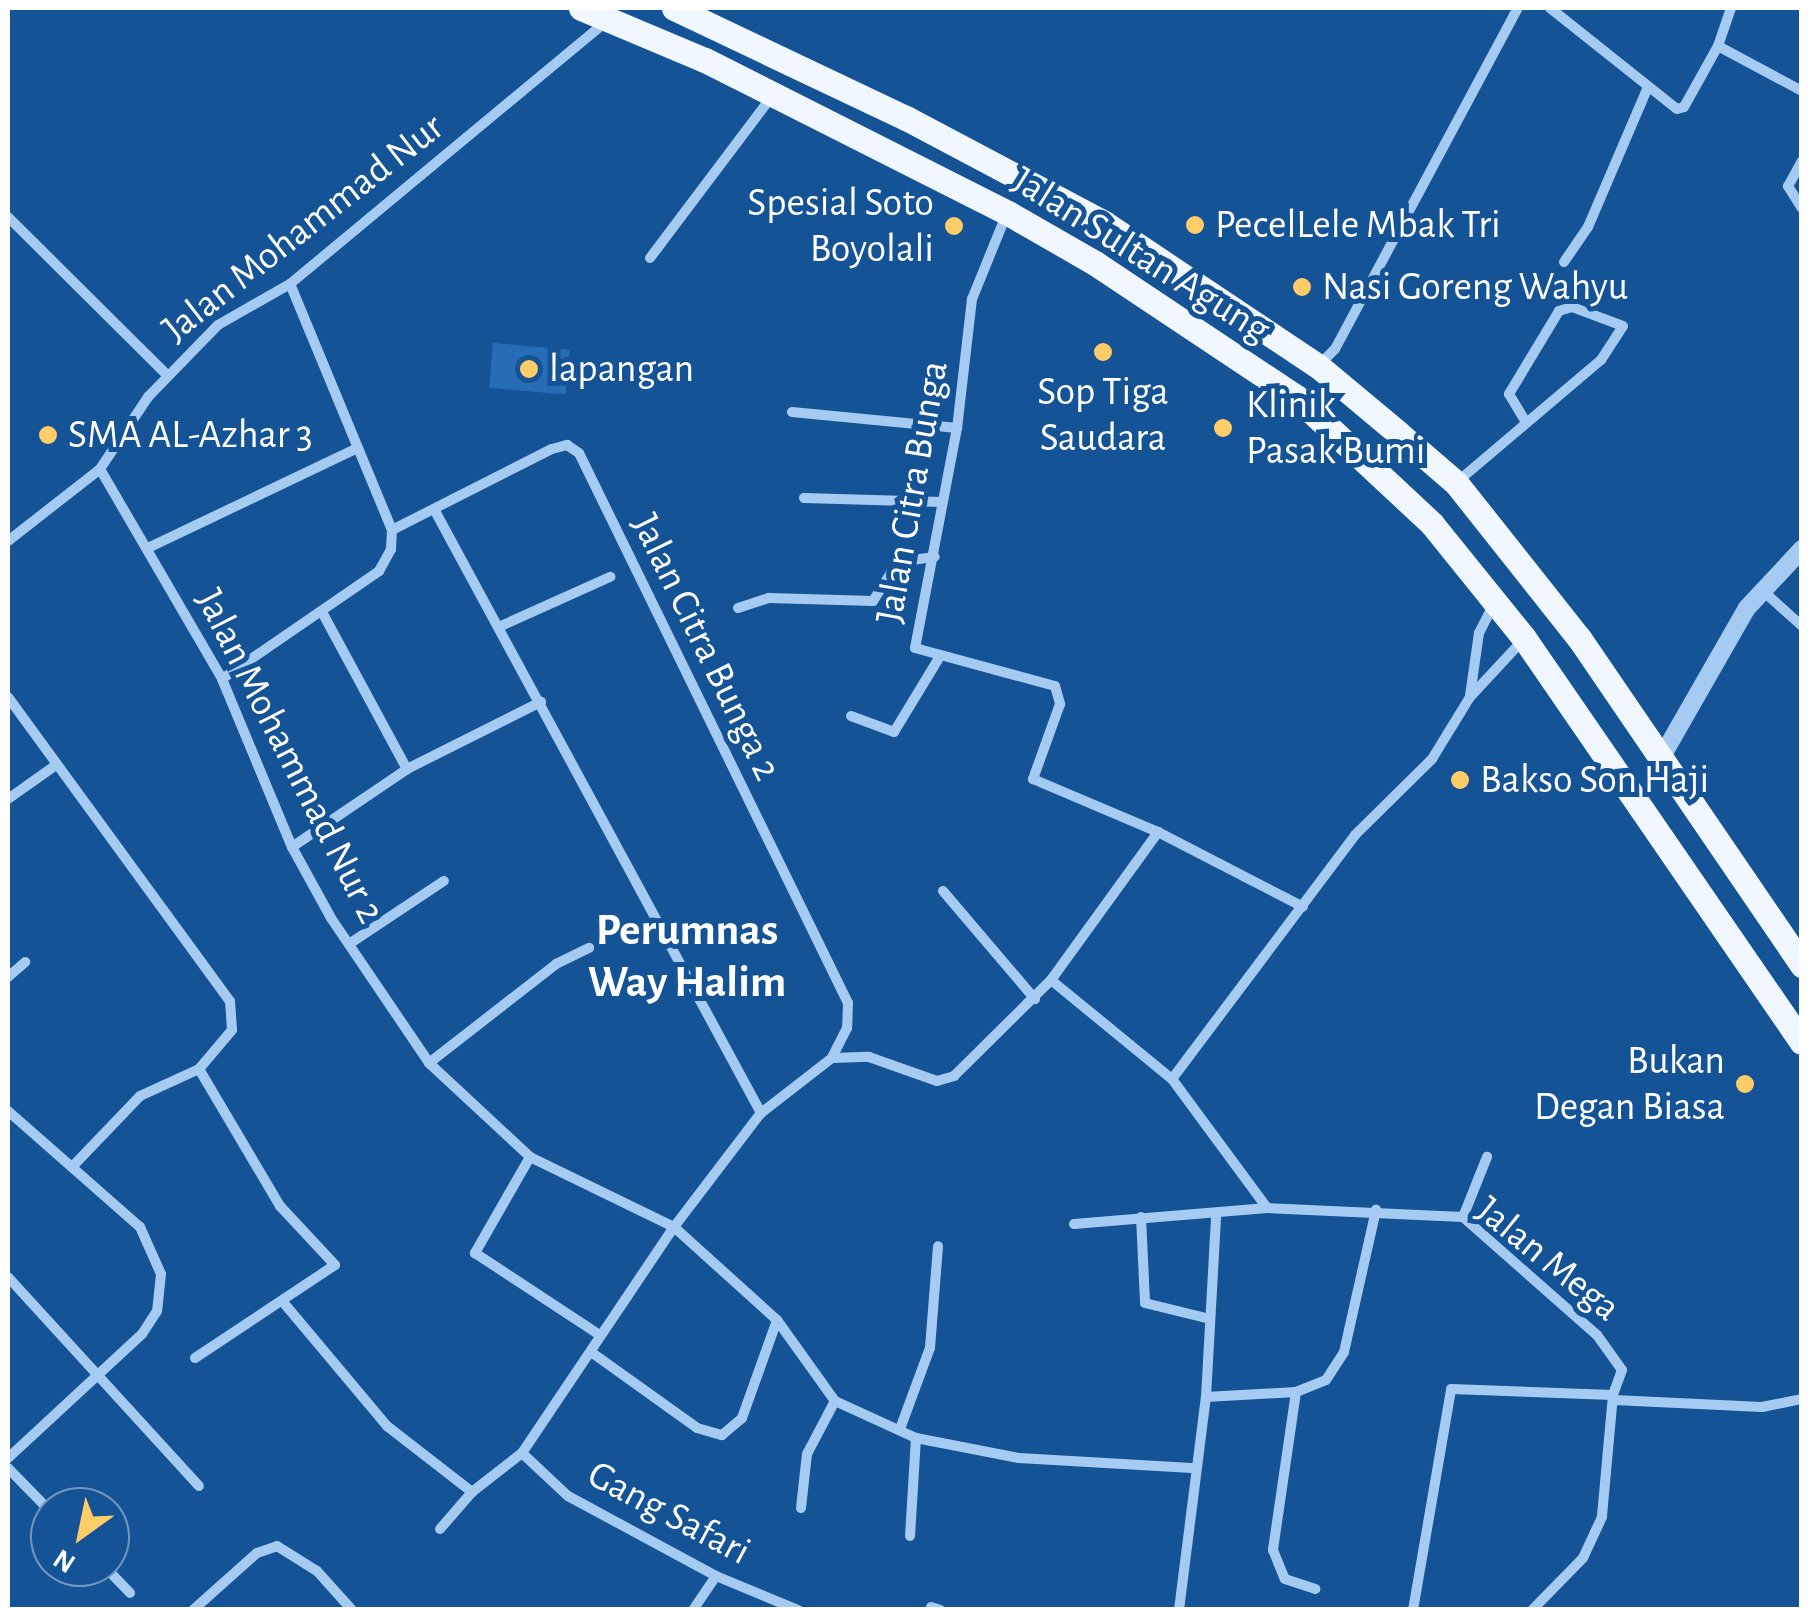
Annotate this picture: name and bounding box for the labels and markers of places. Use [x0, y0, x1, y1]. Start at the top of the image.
place label: Spesial Soto Boyolali [747, 179, 934, 273]
place label: PecelLele Mbak Tri [1215, 201, 1501, 249]
marker: PecelLele Mbak Tri [1184, 214, 1206, 236]
marker: Spesial Soto Boyolali [943, 215, 965, 237]
place label: Nasi Goreng Wahyu [1322, 263, 1628, 311]
marker: Nasi Goreng Wahyu [1291, 276, 1313, 298]
marker: Sop Tiga Saudara [1092, 341, 1114, 363]
place label: lapangan [549, 345, 694, 393]
marker: lapangan [518, 358, 540, 380]
place label: Sop Tiga Saudara [1037, 368, 1169, 462]
place label: Klinik Pasak Bumi [1246, 381, 1426, 475]
place label: SMA AL-Azhar 3 [68, 411, 313, 459]
marker: Klinik Pasak Bumi [1210, 415, 1236, 441]
marker: SMA AL-Azhar 3 [37, 424, 59, 446]
place label: Bakso Son Haji [1480, 756, 1709, 804]
marker: Bakso Son Haji [1449, 769, 1471, 791]
place label: Bukan Degan Biasa [1534, 1037, 1725, 1131]
marker: Bukan Degan Biasa [1734, 1073, 1756, 1095]

